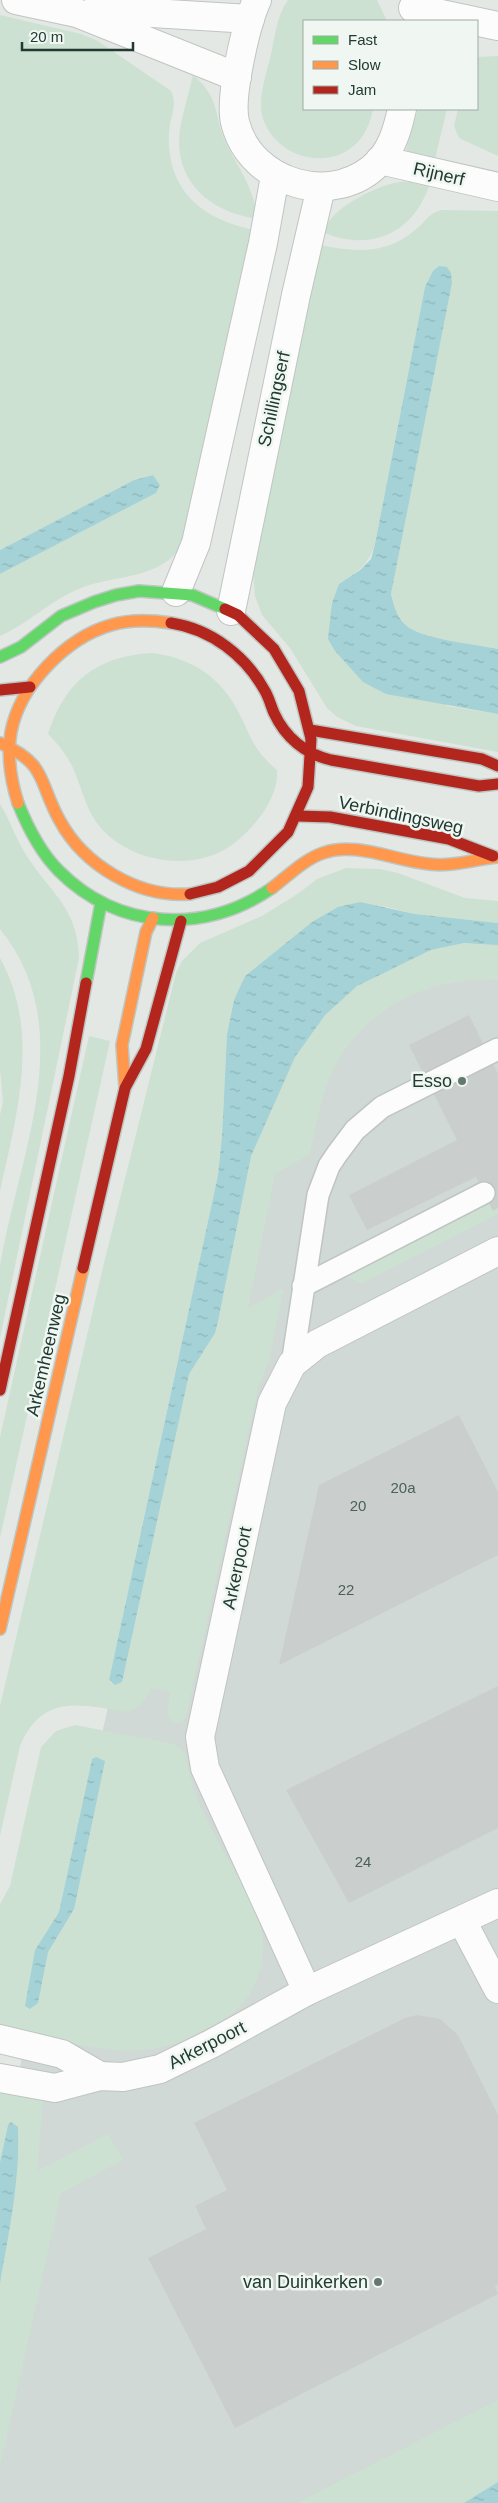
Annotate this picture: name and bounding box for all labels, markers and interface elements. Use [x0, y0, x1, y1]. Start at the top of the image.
scale bar [22, 20, 134, 52]
legend [303, 20, 478, 110]
text: 20 m [30, 28, 63, 45]
text: Fast [348, 31, 378, 48]
text: Slow [348, 56, 381, 73]
text: Jam [348, 81, 376, 98]
street label: Rijnerf [411, 158, 468, 190]
street label: Schillingserf [254, 348, 294, 449]
street label: Verbindingsweg [337, 792, 465, 838]
place label: Esso [412, 1071, 452, 1091]
marker: Esso [456, 1075, 468, 1087]
street label: Arkemheenweg [22, 1292, 70, 1418]
house number: 20a [390, 1479, 416, 1496]
house number: 20 [350, 1497, 366, 1514]
street label: Arkerpoort [218, 1525, 256, 1611]
house number: 22 [338, 1581, 354, 1598]
house number: 24 [355, 1853, 371, 1870]
street label: Arkerpoort [165, 2017, 249, 2073]
place label: van Duinkerken [243, 2272, 368, 2292]
marker: van Duinkerken [372, 2276, 384, 2288]

